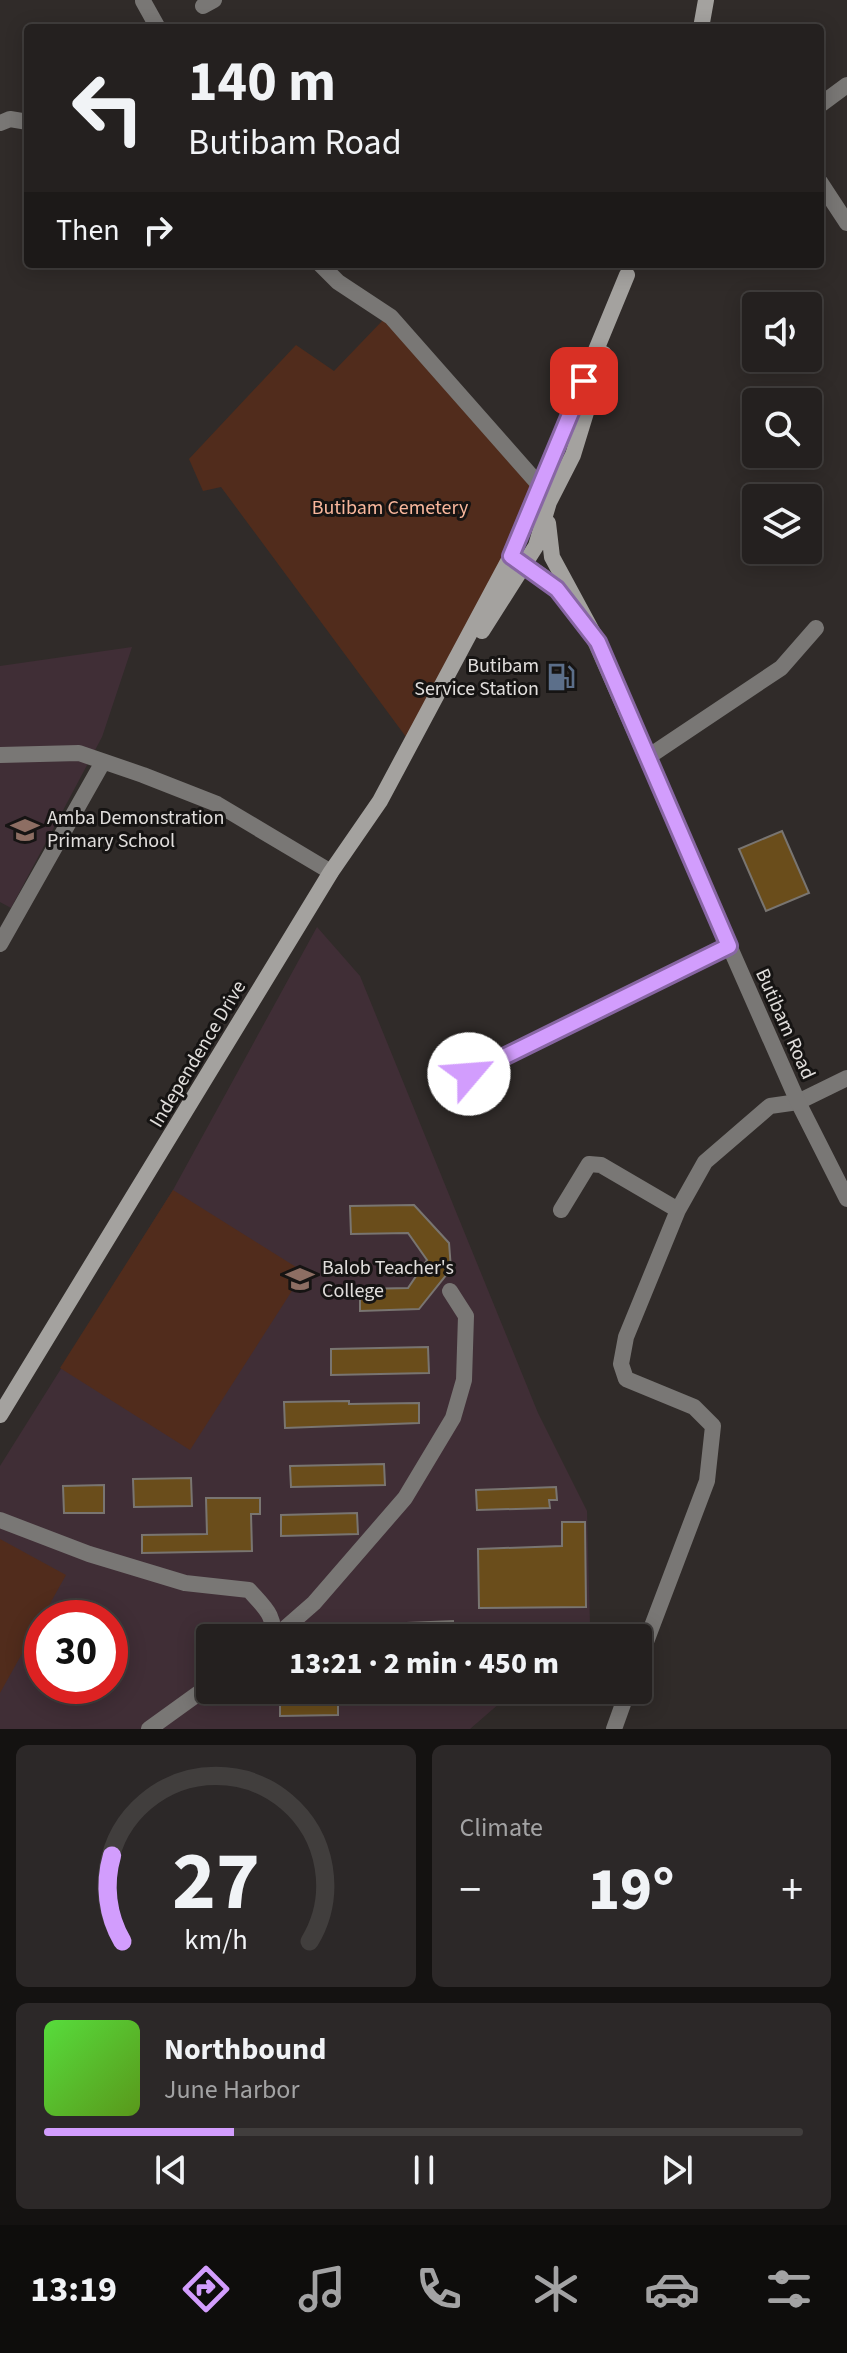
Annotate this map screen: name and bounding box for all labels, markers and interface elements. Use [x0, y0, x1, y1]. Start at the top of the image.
text: 140 m [188, 43, 336, 122]
icon: left [56, 56, 160, 160]
text: Butibam Road [188, 117, 402, 168]
icon: right [136, 208, 180, 252]
text: Then [56, 209, 120, 252]
map controls [742, 292, 822, 564]
button: sound [742, 292, 822, 372]
pin [550, 347, 618, 415]
icon: arrive [562, 359, 606, 403]
button: search [742, 388, 822, 468]
button: layers [742, 484, 822, 564]
park label: Butibam Cemetery [312, 494, 469, 522]
place label: Butibam Service Station [414, 652, 539, 703]
fuel station icon: Butibam Service Station [546, 662, 576, 692]
place label: Amba Demonstration Primary School [47, 804, 224, 855]
school or university icon: Amba Demonstration Primary School [10, 815, 40, 845]
street label: Butibam Road [748, 964, 822, 1084]
street label: Independence Drive [143, 975, 253, 1133]
position arrow [427, 1032, 511, 1116]
place label: Balob Teacher's College [322, 1254, 454, 1305]
school or university icon: Balob Teacher's College [285, 1264, 315, 1294]
speed limit sign: 30 [24, 1600, 128, 1704]
text: 13:21 · 2 min · 450 m [289, 1642, 559, 1685]
text: Climate [460, 1809, 543, 1846]
text: 27 [172, 1823, 260, 1941]
text: 19° [588, 1848, 674, 1933]
text: − [460, 1859, 481, 1922]
text: + [781, 1859, 803, 1922]
text: km/h [184, 1920, 247, 1960]
text: Northbound [164, 2028, 326, 2071]
text: June Harbor [164, 2071, 300, 2108]
icon: previous [149, 2148, 193, 2192]
icon: pause [402, 2148, 446, 2192]
icon: next [655, 2148, 699, 2192]
icon: directions [178, 2261, 234, 2317]
icon: music [294, 2261, 350, 2317]
icon: phone [411, 2261, 467, 2317]
icon: climate [528, 2261, 584, 2317]
icon: car [644, 2261, 700, 2317]
icon: filters [761, 2261, 817, 2317]
text: 13:19 [30, 2264, 117, 2315]

